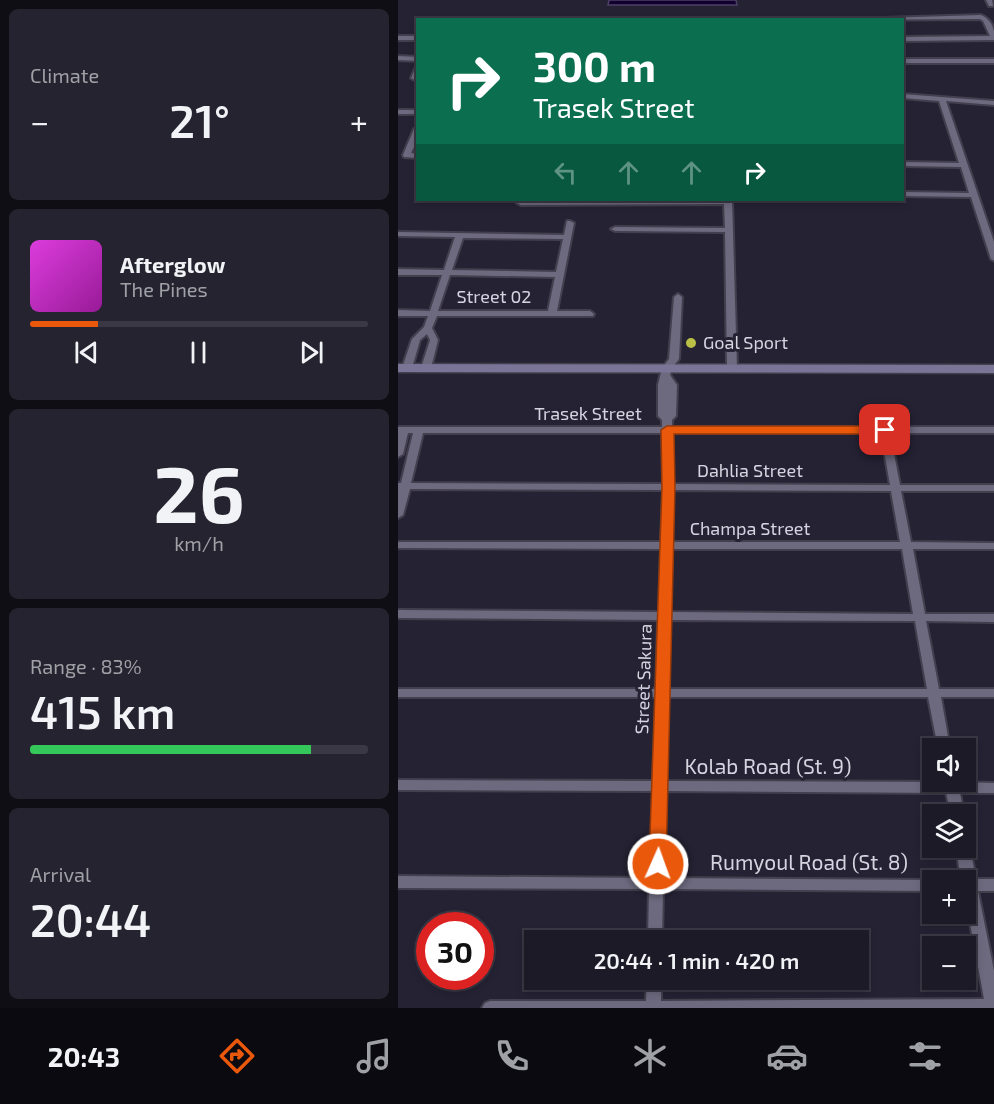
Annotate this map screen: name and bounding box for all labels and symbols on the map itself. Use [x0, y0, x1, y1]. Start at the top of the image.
street label: Street 02 [456, 285, 532, 307]
place label: Goal Sport [703, 331, 788, 353]
marker: Goal Sport [684, 336, 698, 350]
street label: Trasek Street [534, 402, 642, 424]
pin [859, 404, 910, 455]
street label: Dahlia Street [697, 459, 803, 481]
street label: Champa Street [690, 517, 811, 539]
street label: Street Sakura [630, 623, 656, 735]
street label: Kolab Road (St. 9) [684, 753, 852, 778]
position arrow [626, 832, 690, 896]
street label: Rumyoul Road (St. 8) [710, 849, 908, 874]
speed limit sign: 30 [416, 912, 494, 990]

